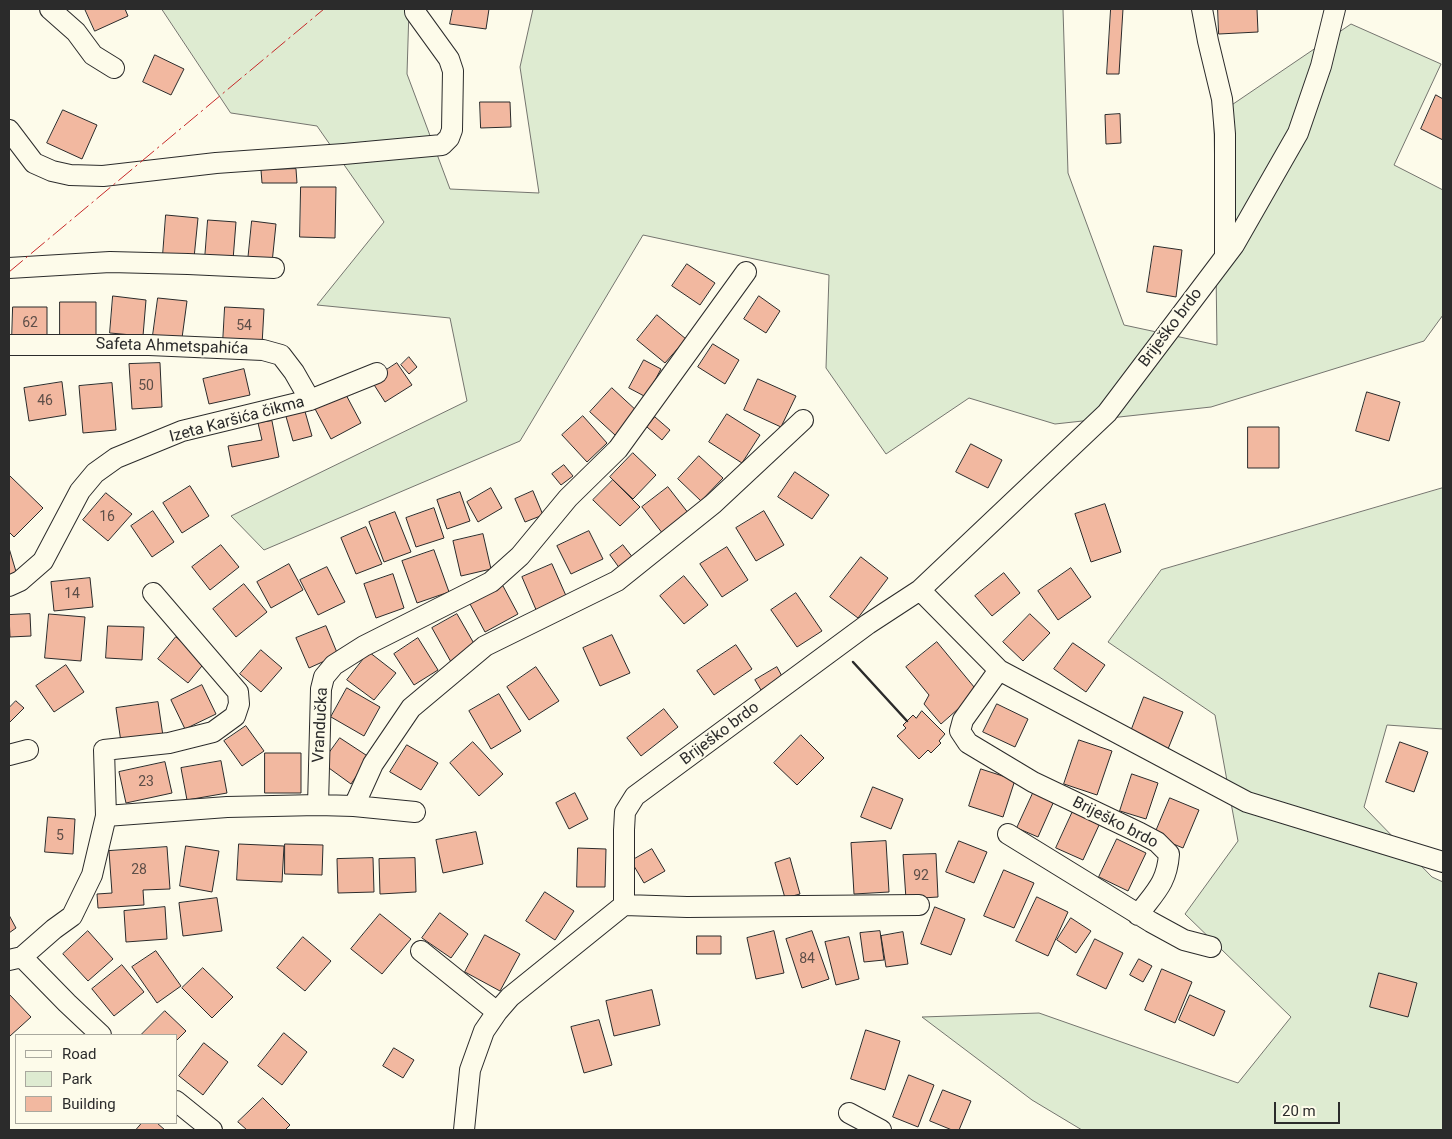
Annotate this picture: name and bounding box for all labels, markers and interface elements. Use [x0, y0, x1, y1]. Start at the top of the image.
street label: Briješko brdo [1135, 285, 1207, 371]
house number: 62 [22, 315, 38, 331]
house number: 54 [236, 318, 252, 334]
street label: Safeta Ahmetspahića [95, 335, 249, 359]
house number: 50 [138, 378, 154, 394]
house number: 46 [37, 393, 53, 409]
street label: Izeta Karšića čikma [167, 393, 307, 447]
house number: 16 [99, 509, 115, 525]
house number: 14 [64, 586, 80, 602]
street label: Vrandučka [309, 687, 333, 763]
street label: Briješko brdo [677, 698, 763, 770]
house number: 23 [138, 774, 154, 790]
street label: Briješko brdo [1069, 793, 1161, 853]
house number: 5 [56, 828, 64, 844]
house number: 28 [131, 862, 147, 878]
house number: 92 [913, 868, 929, 884]
house number: 84 [799, 951, 815, 967]
legend [15, 1034, 178, 1124]
text: Road [62, 1045, 96, 1063]
text: Park [62, 1070, 92, 1088]
scale bar [1277, 1092, 1343, 1124]
text: Building [62, 1095, 116, 1113]
text: 20 m [1282, 1102, 1316, 1120]

